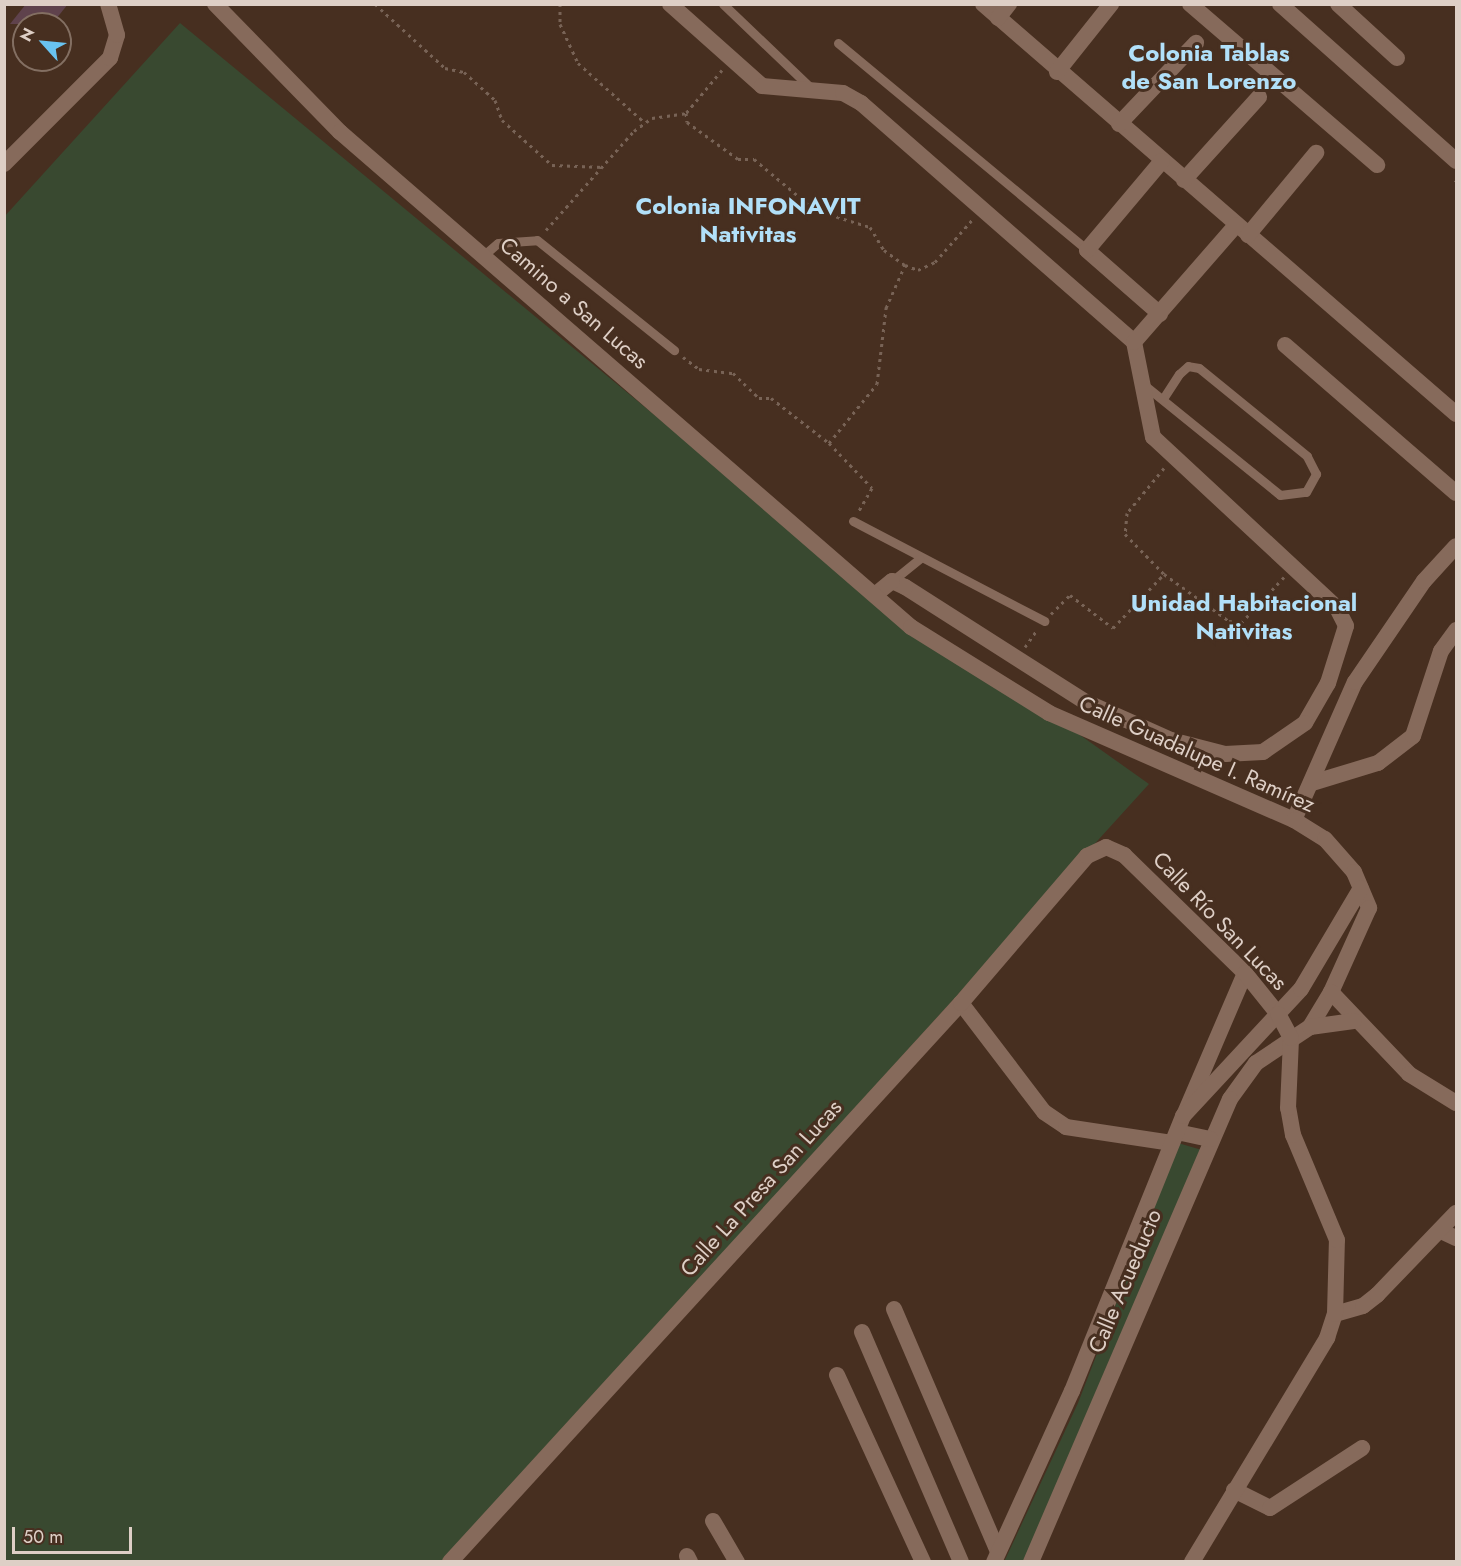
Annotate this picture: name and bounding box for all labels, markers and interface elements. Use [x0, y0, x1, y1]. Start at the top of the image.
north arrow [12, 12, 72, 72]
text: N [14, 24, 40, 45]
district label: Colonia Tablas de San Lorenzo [1122, 39, 1296, 95]
district label: Colonia INFONAVIT Nativitas [636, 192, 860, 248]
street label: Camino a San Lucas [495, 231, 653, 375]
district label: Unidad Habitacional Nativitas [1131, 589, 1357, 645]
street label: Calle Guadalupe I. Ramírez [1075, 690, 1319, 818]
street label: Calle Río San Lucas [1147, 846, 1293, 996]
street label: Calle La Presa San Lucas [675, 1094, 847, 1282]
street label: Calle Acueducto [1083, 1205, 1167, 1357]
scale bar [15, 1515, 135, 1553]
text: 50 m [23, 1524, 63, 1550]

